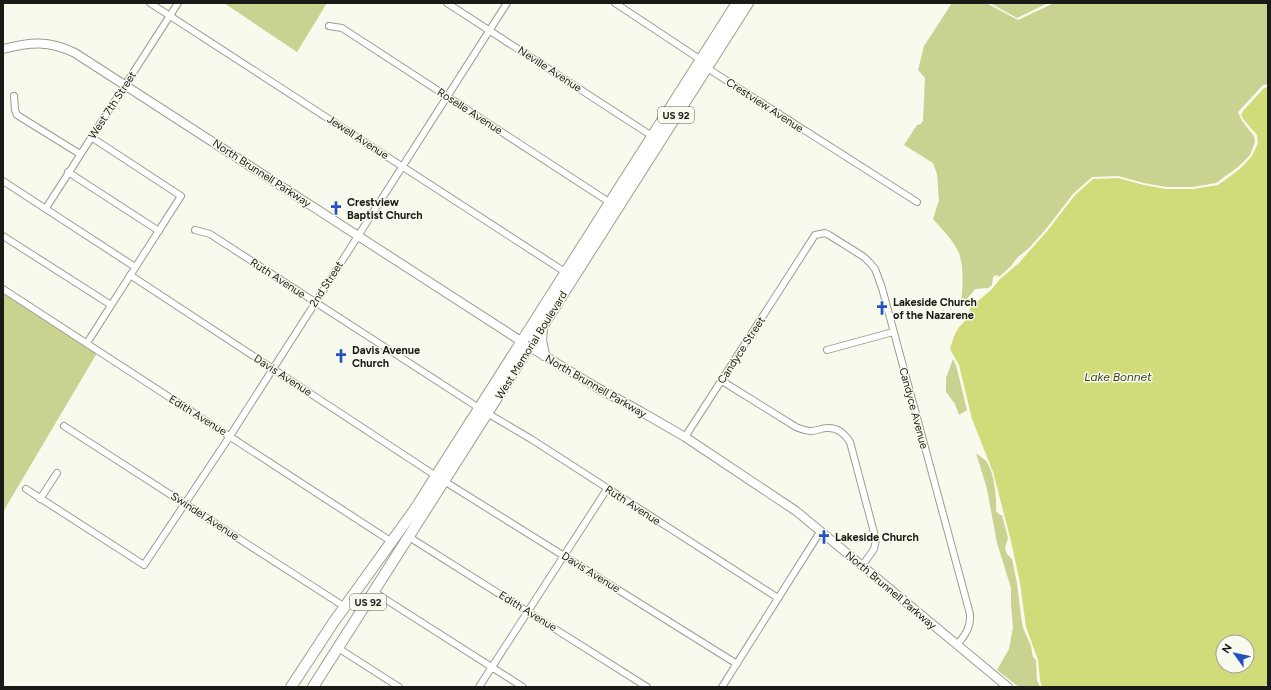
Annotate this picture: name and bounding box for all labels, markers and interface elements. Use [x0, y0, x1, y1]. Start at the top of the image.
street label: Neville Avenue [515, 44, 584, 95]
street label: West 7th Street [86, 69, 139, 141]
street label: Crestview Avenue [724, 76, 806, 135]
street label: Roselle Avenue [435, 85, 505, 137]
road number: US 92 [658, 107, 694, 123]
street label: Jewell Avenue [325, 113, 391, 162]
street label: North Brunnell Parkway [210, 137, 314, 210]
place label: Crestview Baptist Church [347, 196, 423, 222]
church icon: Crestview Baptist Church [328, 200, 344, 216]
street label: Ruth Avenue [248, 256, 308, 301]
street label: 2nd Street [307, 259, 346, 310]
street label: West Memorial Boulevard [493, 289, 570, 402]
place label: Lakeside Church of the Nazarene [893, 296, 977, 322]
church icon: Lakeside Church of the Nazarene [874, 300, 890, 316]
street label: Candyce Street [715, 314, 768, 386]
place label: Davis Avenue Church [352, 344, 420, 370]
church icon: Davis Avenue Church [333, 348, 349, 364]
street label: Davis Avenue [251, 352, 314, 399]
street label: North Brunnell Parkway [543, 352, 649, 421]
street label: Candyce Avenue [896, 366, 931, 450]
water label: Lake Bonnet [1084, 370, 1152, 384]
street label: Edith Avenue [166, 392, 229, 438]
street label: Ruth Avenue [603, 483, 663, 528]
street label: Swindel Avenue [168, 489, 241, 543]
church icon: Lakeside Church [816, 529, 832, 545]
place label: Lakeside Church [835, 531, 919, 544]
street label: Davis Avenue [559, 549, 622, 596]
street label: North Brunnell Parkway [843, 549, 939, 632]
street label: Edith Avenue [496, 588, 559, 634]
road number: US 92 [350, 594, 386, 610]
north arrow [1215, 634, 1255, 674]
text: N [1219, 642, 1235, 656]

